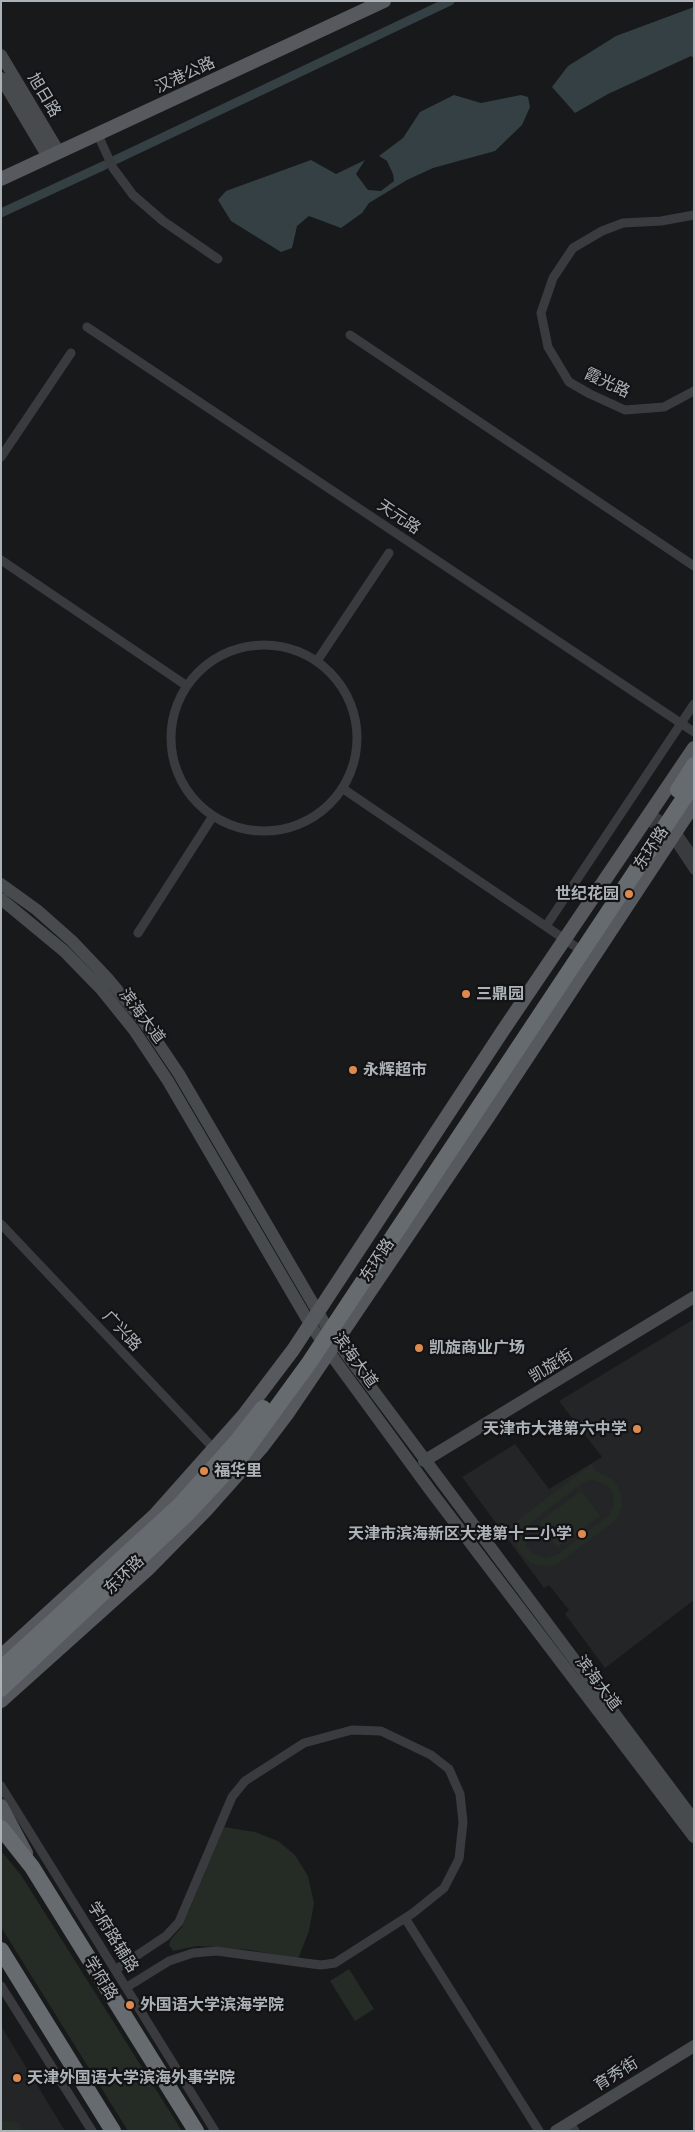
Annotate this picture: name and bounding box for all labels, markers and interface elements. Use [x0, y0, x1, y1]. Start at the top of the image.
street label: 汉港公路 [152, 53, 218, 97]
street label: 旭日路 [23, 69, 65, 121]
street label: 霞光路 [581, 364, 633, 402]
street label: 天元路 [374, 496, 424, 538]
street label: 东环路 [630, 823, 672, 873]
place label: 世纪花园 [555, 884, 619, 904]
marker: 世纪花园 [623, 888, 635, 900]
place label: 三鼎园 [476, 984, 524, 1004]
street label: 滨海大道 [115, 985, 169, 1047]
marker: 三鼎园 [460, 988, 472, 1000]
place label: 永辉超市 [363, 1060, 427, 1080]
marker: 永辉超市 [347, 1064, 359, 1076]
street label: 东环路 [356, 1235, 398, 1285]
street label: 广兴路 [99, 1307, 145, 1355]
street label: 滨海大道 [328, 1328, 382, 1392]
place label: 凯旋商业广场 [429, 1338, 525, 1358]
marker: 凯旋商业广场 [413, 1342, 425, 1354]
street label: 凯旋街 [526, 1345, 576, 1387]
place label: 天津市大港第六中学 [483, 1419, 627, 1439]
marker: 天津市大港第六中学 [631, 1423, 643, 1435]
place label: 福华里 [214, 1461, 262, 1481]
marker: 福华里 [198, 1465, 210, 1477]
place label: 天津市滨海新区大港第十二小学 [348, 1524, 572, 1544]
marker: 天津市滨海新区大港第十二小学 [576, 1528, 588, 1540]
street label: 东环路 [100, 1551, 148, 1599]
street label: 滨海大道 [571, 1652, 625, 1714]
street label: 学府路辅路 [84, 1898, 142, 1976]
street label: 学府路 [80, 1953, 122, 2003]
place label: 外国语大学滨海学院 [140, 1995, 284, 2015]
marker: 外国语大学滨海学院 [124, 1999, 136, 2011]
street label: 育秀街 [591, 2053, 641, 2095]
place label: 天津外国语大学滨海外事学院 [27, 2068, 235, 2088]
marker: 天津外国语大学滨海外事学院 [11, 2072, 23, 2084]

